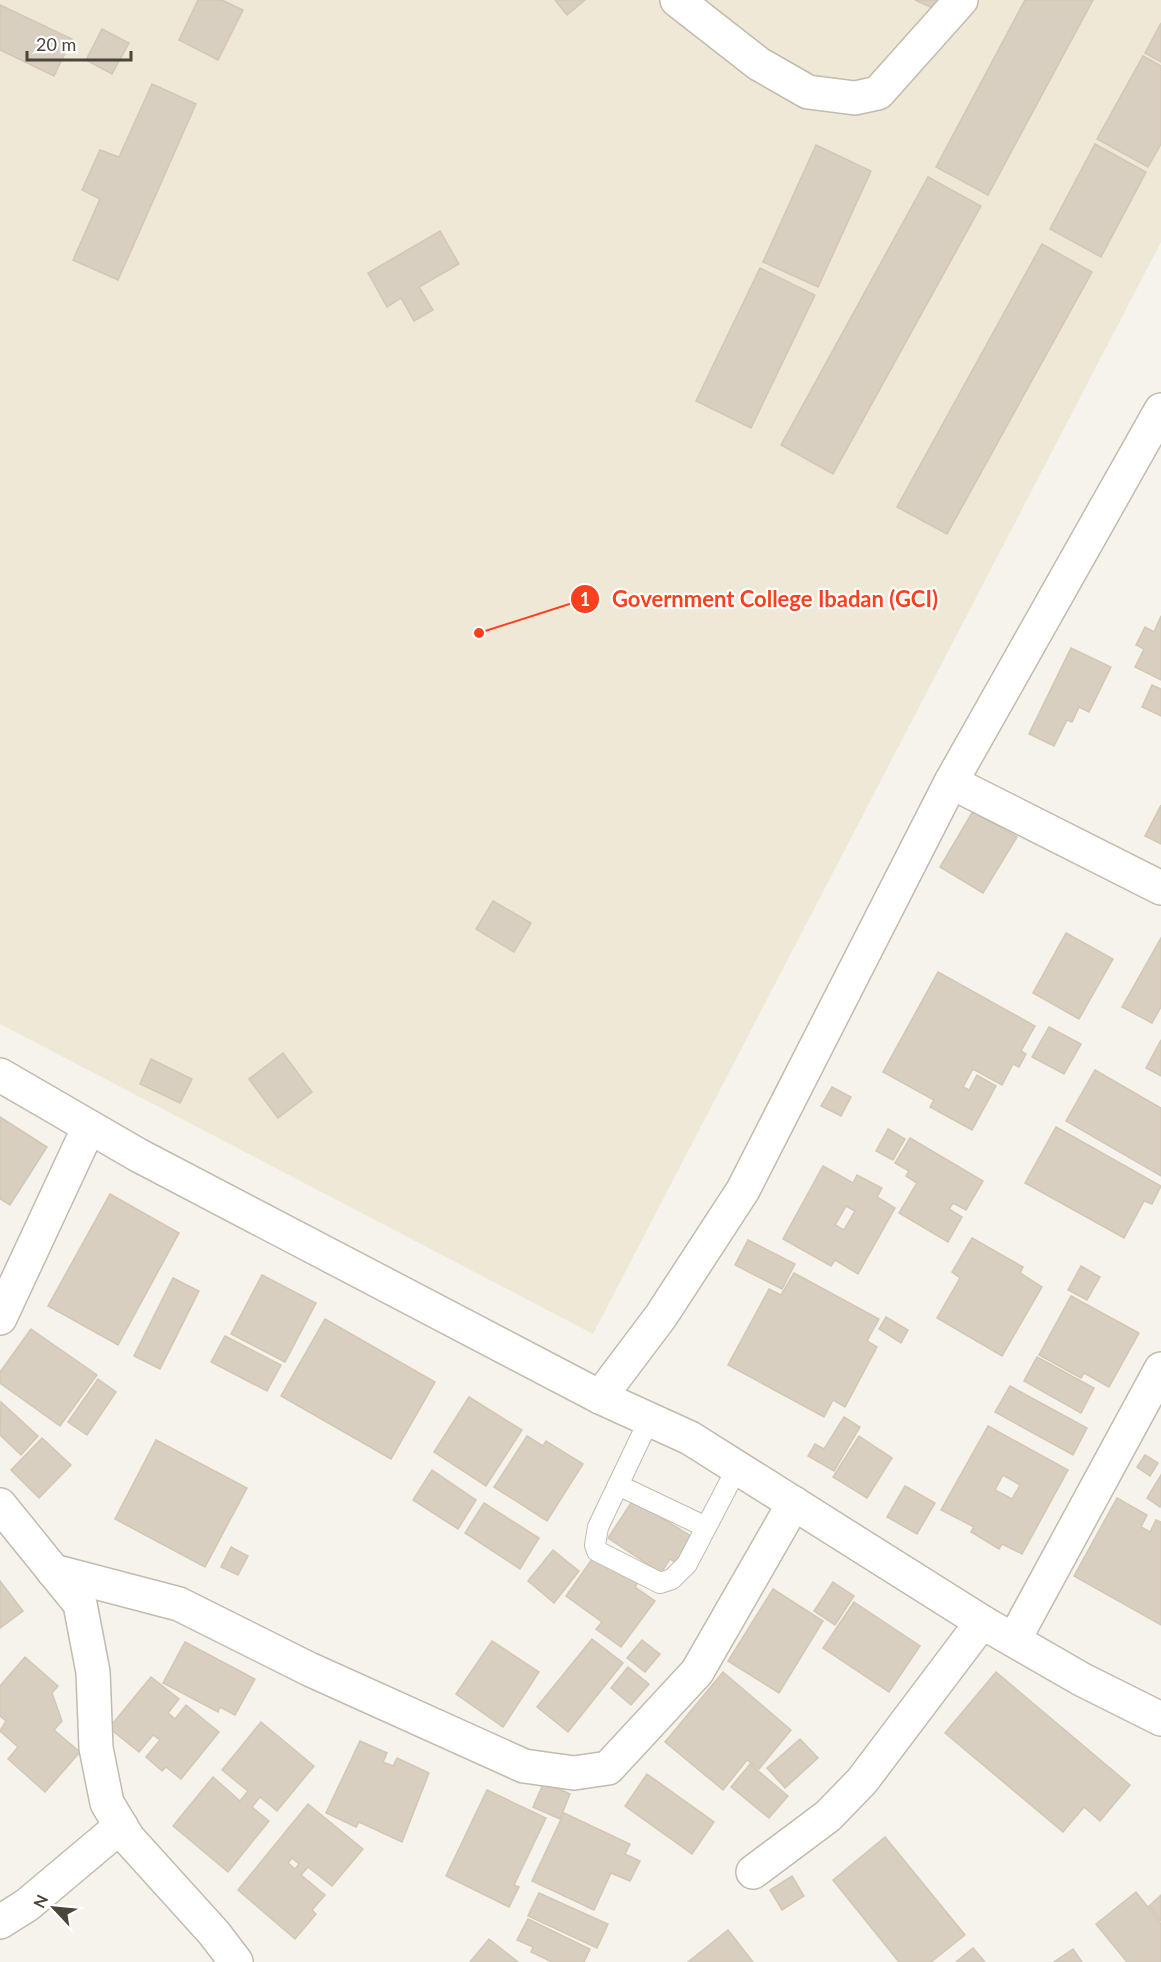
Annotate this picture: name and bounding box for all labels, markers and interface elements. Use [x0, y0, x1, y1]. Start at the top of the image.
scale bar [27, 24, 130, 62]
text: 20 m [36, 33, 76, 55]
callout: Government College Ibadan (GCI) [570, 579, 950, 619]
text: Government College Ibadan (GCI) [612, 585, 938, 612]
text: 1 [580, 588, 590, 610]
north arrow [24, 1878, 84, 1938]
text: N [29, 1892, 51, 1911]

